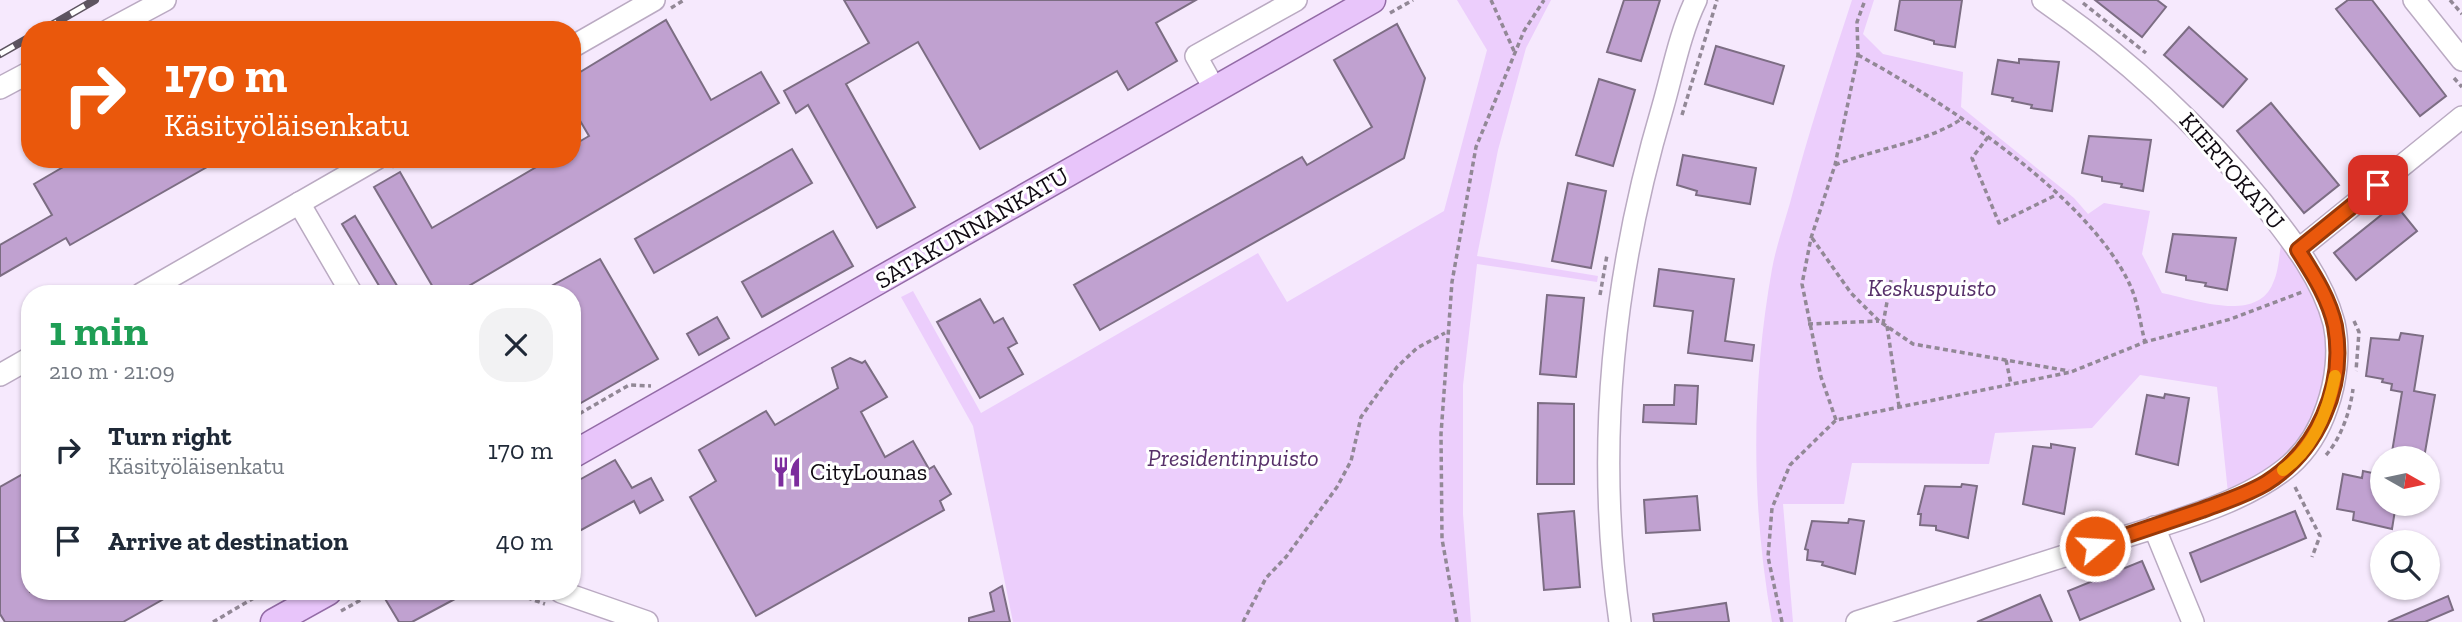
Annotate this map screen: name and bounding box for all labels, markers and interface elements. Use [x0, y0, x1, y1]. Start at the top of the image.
text: 170 m [164, 46, 287, 105]
icon: right [49, 49, 140, 140]
text: Käsityöläisenkatu [164, 106, 409, 144]
street label: KIERTOKATU [2174, 106, 2291, 235]
pin [2348, 155, 2408, 215]
street label: SATAKUNNANKATU [870, 160, 1073, 295]
icon: arrive [2359, 166, 2397, 204]
park label: Keskuspuisto [1868, 273, 1997, 302]
text: 1 min [49, 305, 148, 356]
button: close [479, 308, 553, 382]
text: 210 m · 21:09 [49, 357, 175, 385]
text: Turn right [108, 420, 231, 452]
icon: right [49, 431, 87, 469]
text: 170 m [488, 434, 553, 466]
park label: Presidentinpuisto [1147, 443, 1319, 472]
north arrow [2370, 446, 2440, 516]
map controls [2370, 446, 2440, 600]
text: Käsityöläisenkatu [108, 452, 284, 480]
restaurant icon: CityLounas [770, 455, 804, 489]
place label: CityLounas [810, 457, 927, 486]
position arrow [2058, 509, 2132, 583]
icon: arrive [49, 522, 87, 560]
text: Arrive at destination [108, 525, 348, 557]
text: 40 m [496, 525, 553, 557]
button: search [2370, 530, 2440, 600]

